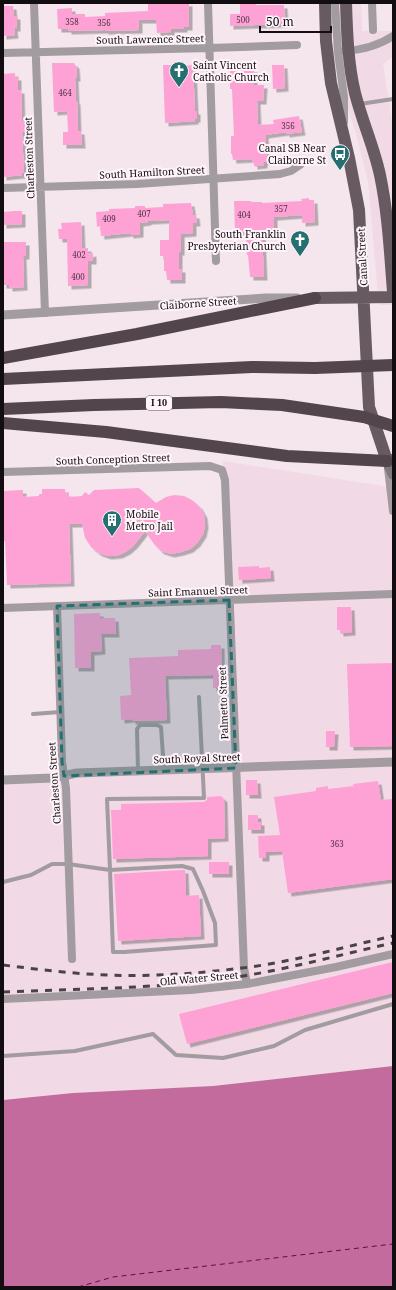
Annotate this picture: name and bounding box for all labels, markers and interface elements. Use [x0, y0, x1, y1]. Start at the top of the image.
scale bar [260, 8, 331, 34]
text: 50 m [266, 13, 294, 30]
house number: 500 [236, 14, 250, 25]
house number: 358 [65, 16, 79, 27]
house number: 356 [97, 17, 111, 28]
street label: South Lawrence Street [96, 31, 204, 47]
place label: Saint Vincent Catholic Church [193, 58, 270, 84]
church icon: Saint Vincent Catholic Church [168, 60, 190, 88]
house number: 464 [58, 87, 72, 98]
street label: Charleston Street [21, 116, 37, 199]
house number: 356 [281, 120, 295, 131]
place label: Canal SB Near Claiborne St [259, 141, 326, 167]
bus stop icon: Canal SB Near Claiborne St [329, 143, 351, 171]
street label: South Hamilton Street [99, 162, 206, 182]
house number: 357 [274, 203, 288, 214]
house number: 407 [137, 208, 151, 219]
house number: 404 [237, 209, 251, 220]
house number: 409 [102, 213, 116, 224]
place label: South Franklin Presbyterian Church [188, 227, 287, 253]
street label: Canal Street [353, 227, 370, 286]
church icon: South Franklin Presbyterian Church [289, 229, 311, 257]
house number: 402 [72, 249, 86, 260]
house number: 400 [71, 271, 85, 282]
street label: Claiborne Street [159, 293, 237, 313]
road number: I 10 [146, 396, 172, 410]
street label: South Conception Street [56, 450, 171, 468]
place label: Mobile Metro Jail [126, 507, 173, 533]
building icon: Mobile Metro Jail [101, 509, 123, 537]
street label: Saint Emanuel Street [148, 582, 249, 600]
street label: Palmetto Street [215, 666, 231, 740]
street label: Charleston Street [44, 741, 64, 824]
street label: South Royal Street [153, 749, 241, 767]
house number: 363 [330, 838, 344, 849]
street label: Old Water Street [159, 968, 239, 988]

